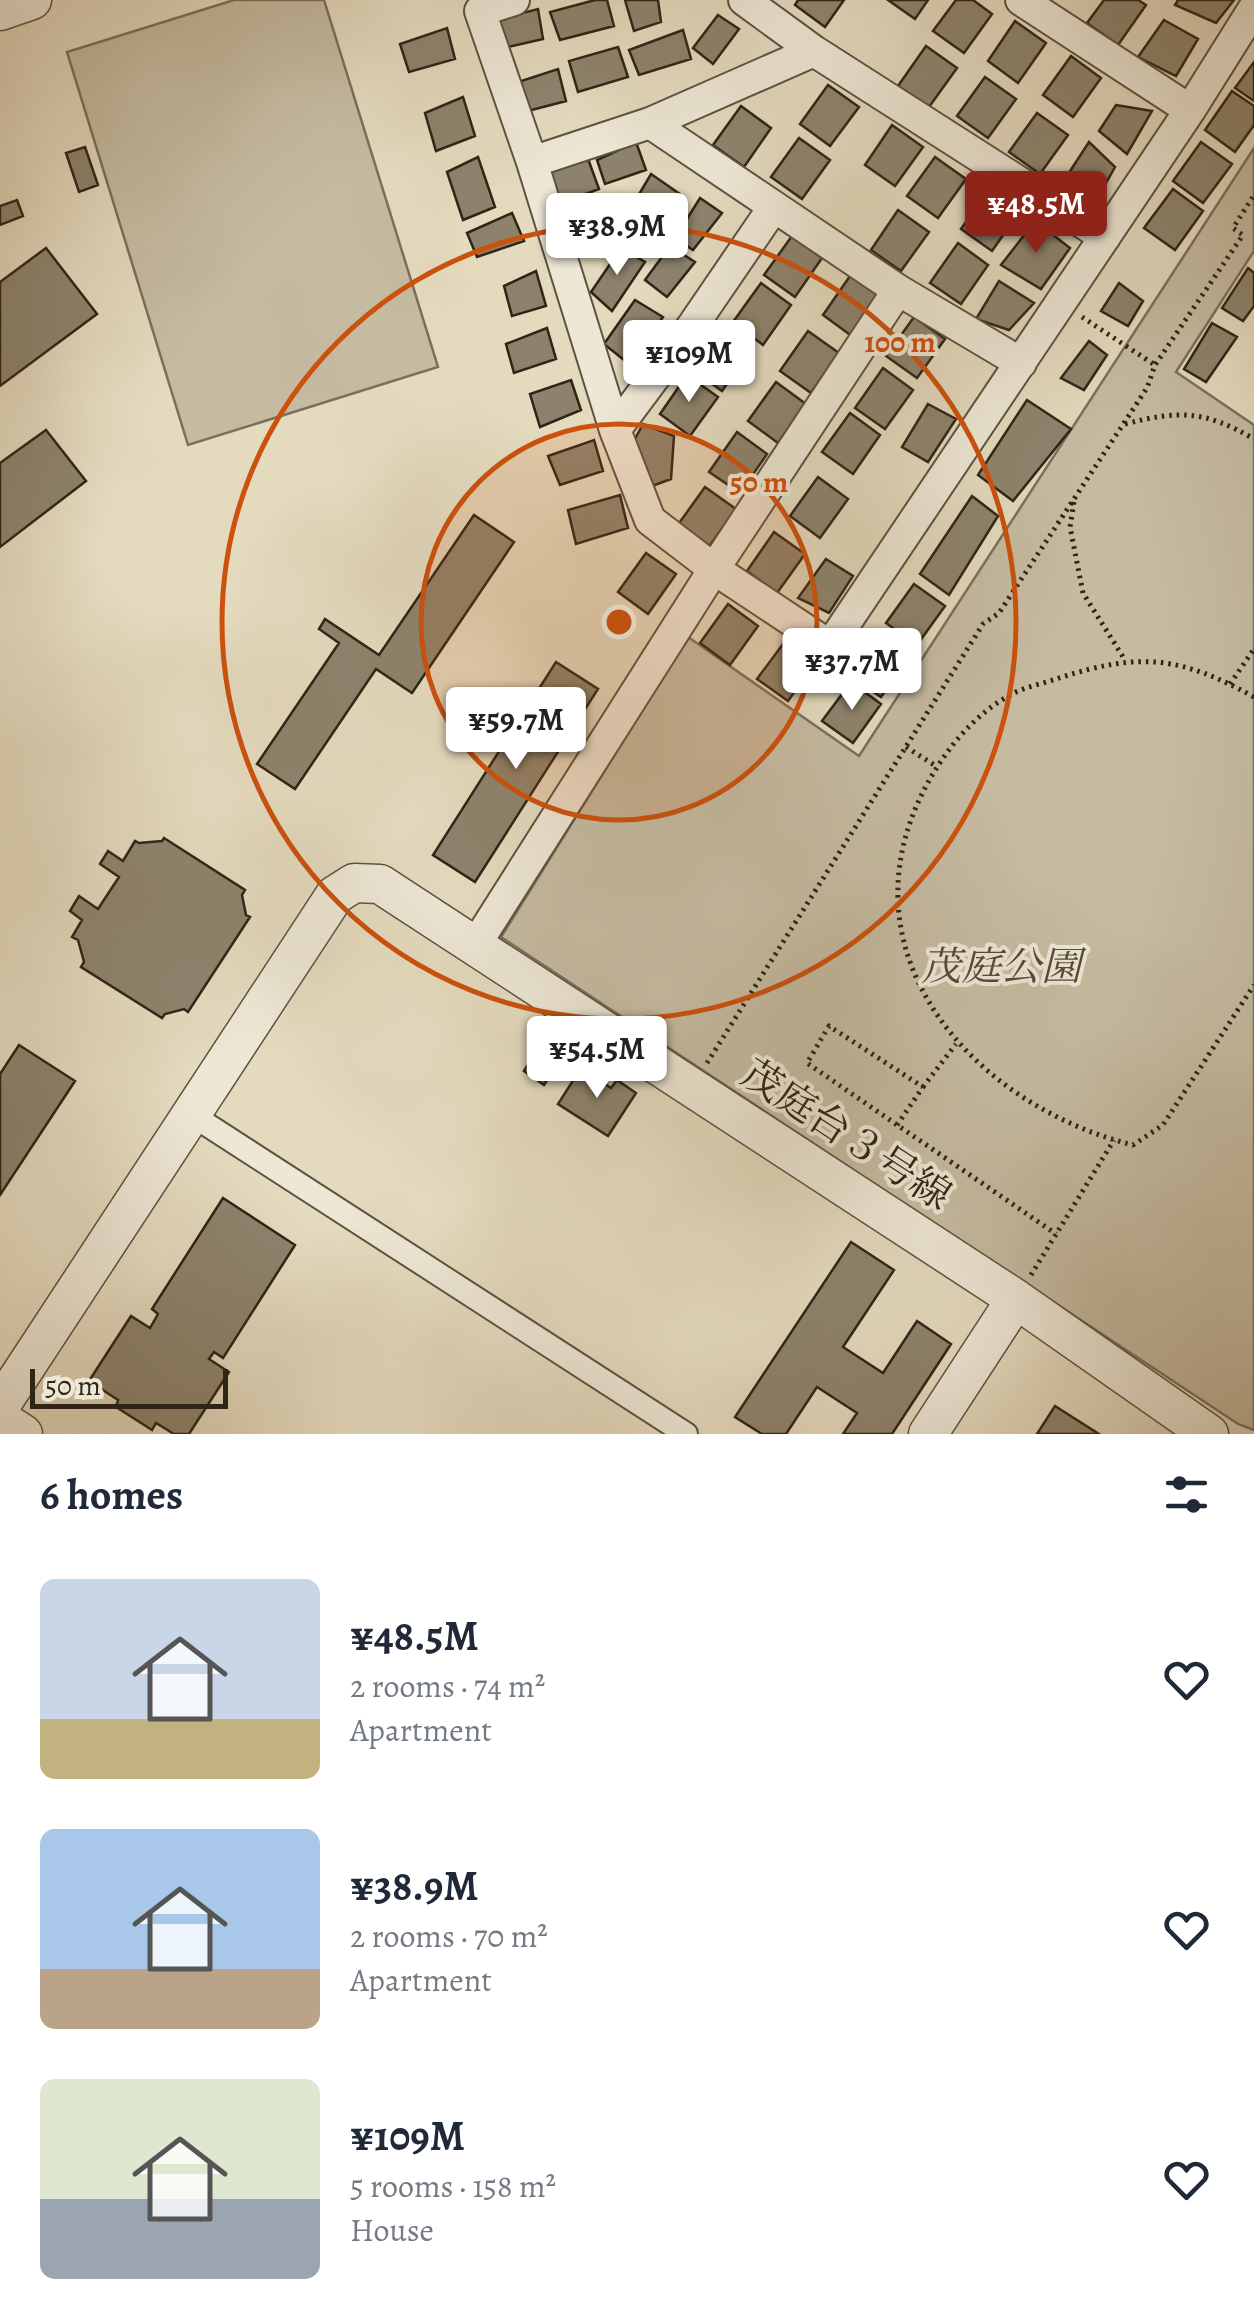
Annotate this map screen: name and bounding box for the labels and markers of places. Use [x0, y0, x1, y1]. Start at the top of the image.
pin: ¥48.5M [955, 171, 1117, 256]
pin: ¥38.9M [536, 193, 698, 278]
pin: ¥109M [619, 320, 759, 405]
centre of rings [601, 604, 637, 640]
pin: ¥37.7M [771, 628, 933, 713]
pin: ¥59.7M [435, 687, 597, 772]
pin: ¥54.5M [516, 1016, 678, 1101]

